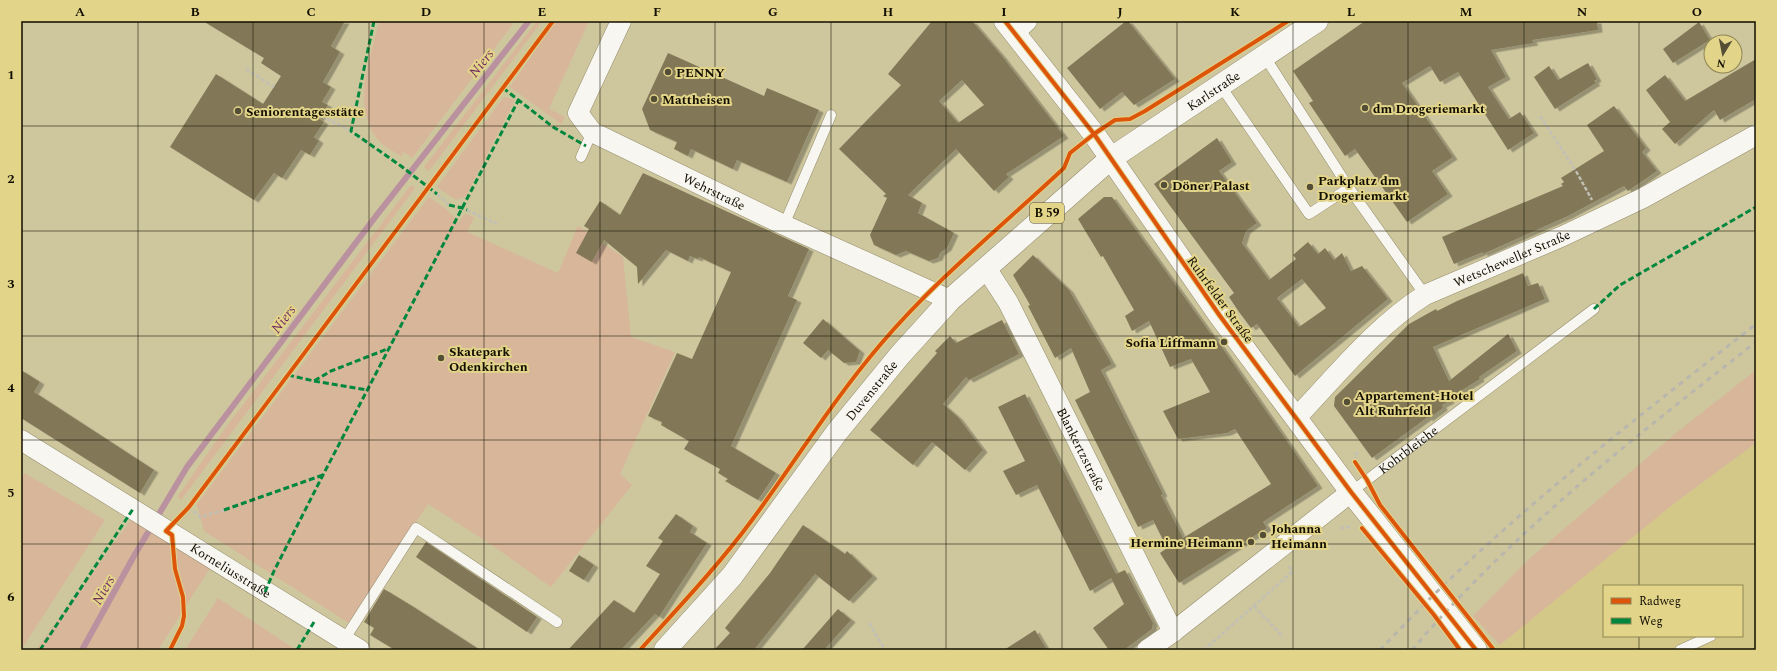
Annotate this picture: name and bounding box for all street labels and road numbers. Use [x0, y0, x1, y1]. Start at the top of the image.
street label: Karlstraße [1183, 66, 1244, 116]
street label: Wehrstraße [679, 168, 749, 216]
road number: B 59 [1030, 203, 1064, 223]
street label: Wetscheweller Straße [1451, 225, 1574, 293]
street label: Ruhrfelder Straße [1182, 252, 1259, 347]
street label: Duvenstraße [841, 356, 903, 426]
street label: Blankertzstraße [1051, 404, 1110, 495]
street label: Kohrbleiche [1374, 421, 1442, 479]
street label: Korneliusstraße [186, 538, 275, 604]

